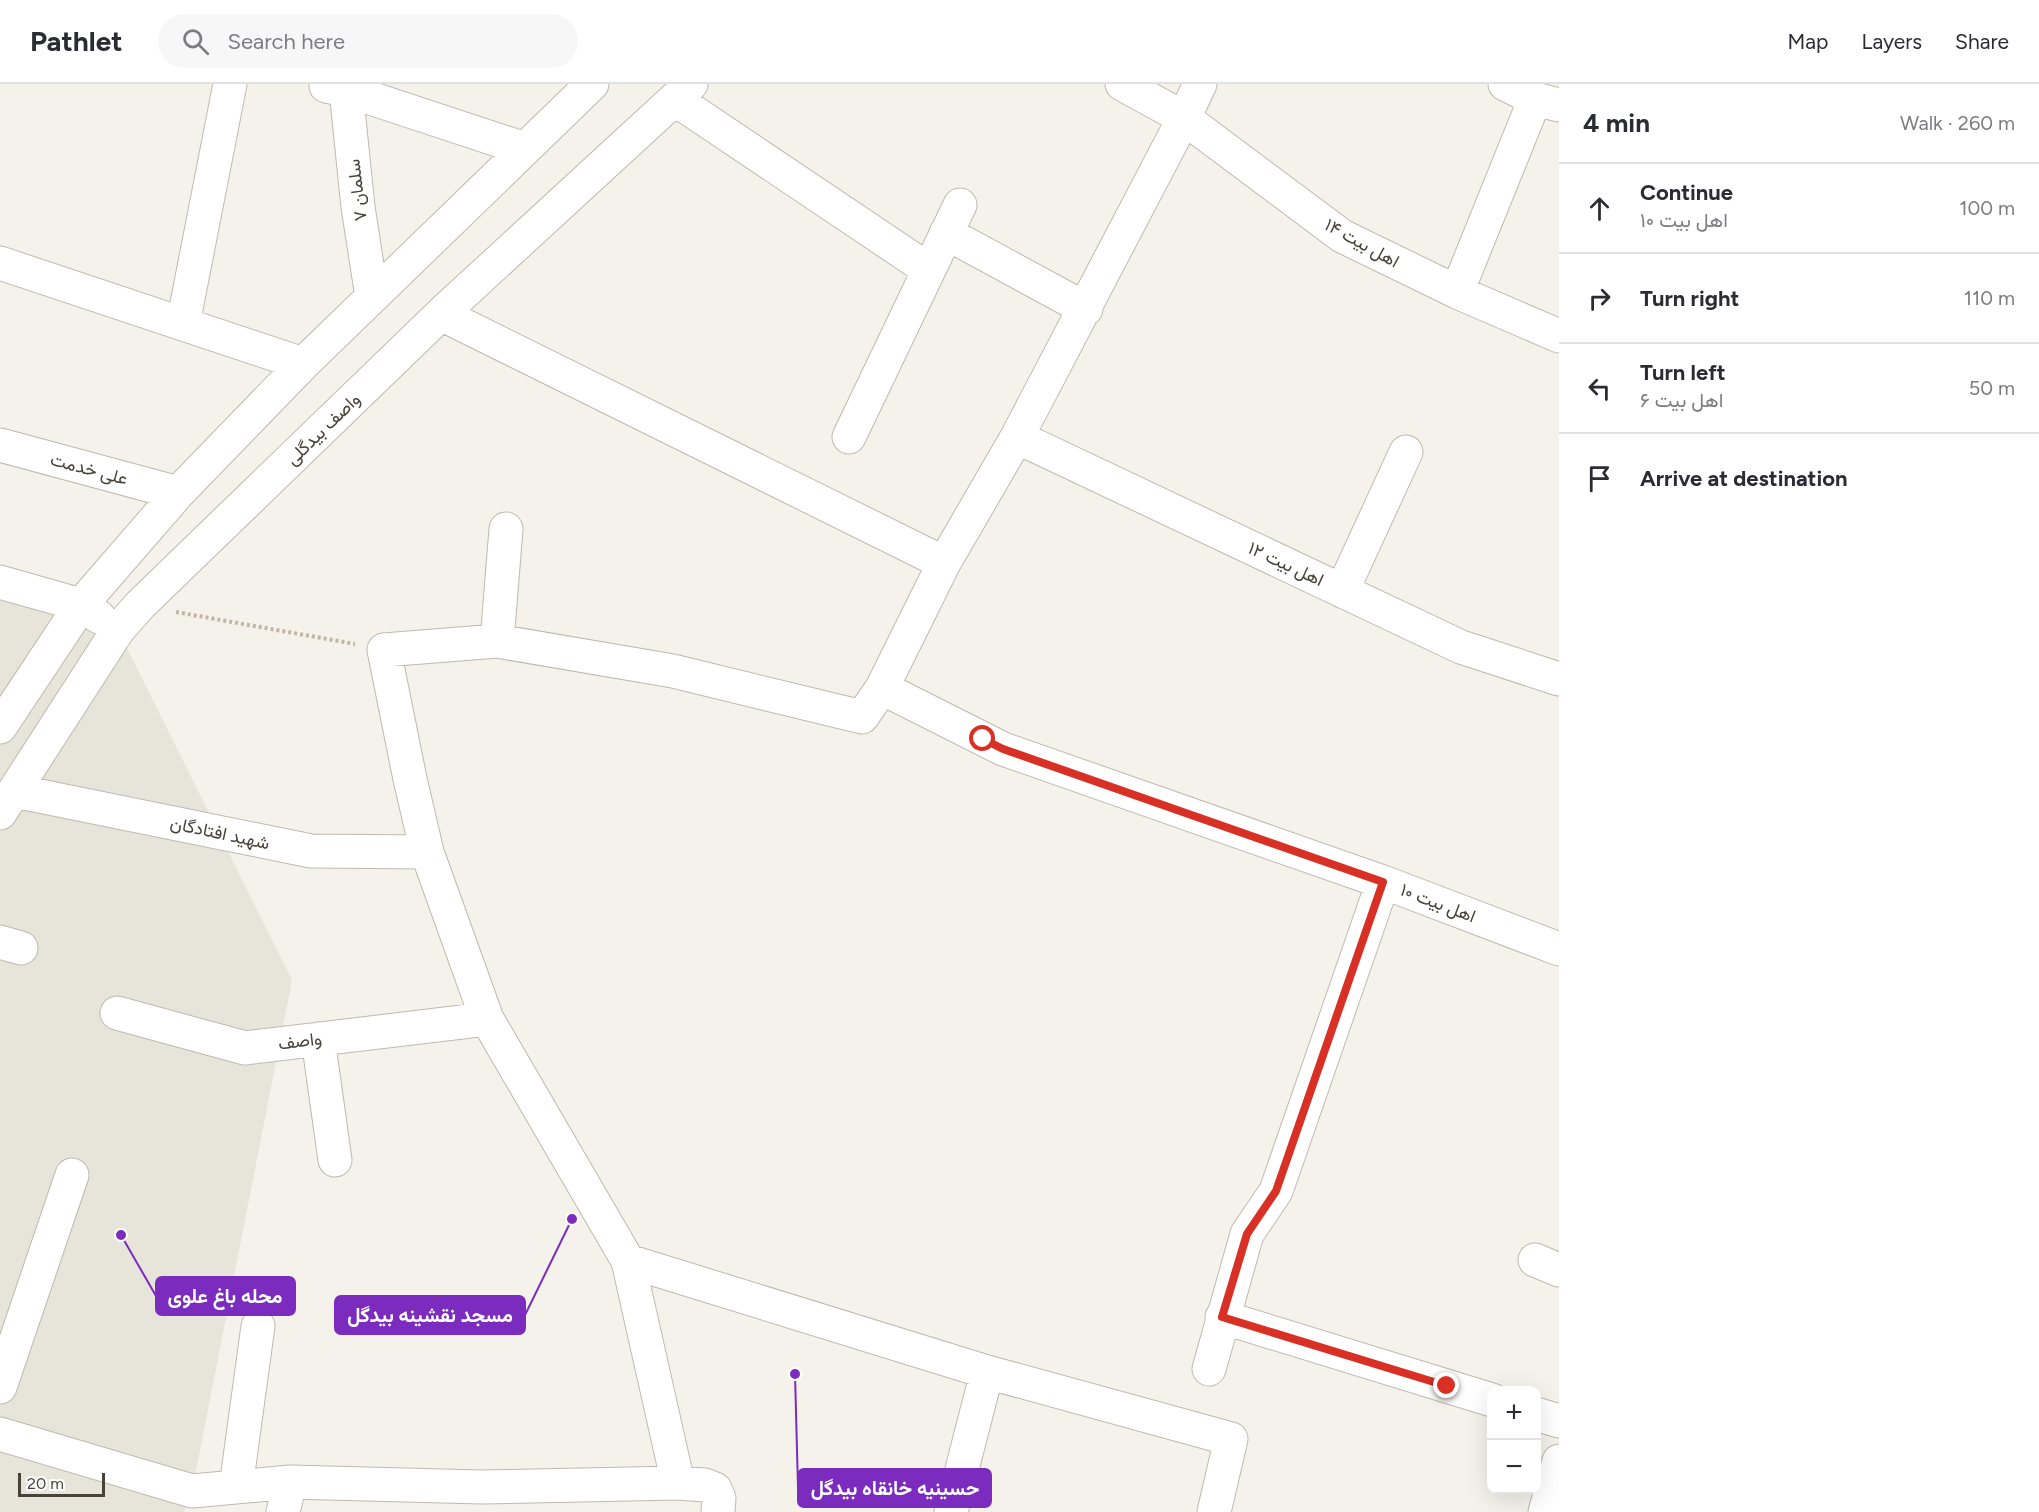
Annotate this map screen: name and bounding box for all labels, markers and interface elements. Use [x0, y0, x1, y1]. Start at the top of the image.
search box [158, 14, 578, 68]
text: Pathlet [30, 24, 122, 58]
icon: search [179, 25, 212, 58]
text: Search here [227, 28, 345, 55]
text: Map [1788, 29, 1828, 54]
text: Layers [1861, 29, 1922, 54]
text: Share [1955, 29, 2009, 54]
text: 4 min [1583, 107, 1650, 139]
text: Walk · 260 m [1900, 111, 2015, 135]
street label: سلمان ۷ [342, 158, 372, 222]
text: Continue [1640, 179, 1733, 206]
icon: ahead [1583, 192, 1616, 225]
text: 100 m [1959, 196, 2015, 220]
text: اهل بیت ۱۰ [1640, 208, 1728, 232]
street label: اهل بیت ۱۴ [1321, 214, 1403, 272]
icon: right [1583, 282, 1616, 315]
text: Turn right [1640, 285, 1739, 312]
text: 110 m [1964, 286, 2015, 310]
text: Turn left [1640, 359, 1726, 386]
icon: left [1583, 372, 1616, 405]
text: 50 m [1969, 376, 2015, 400]
street label: واصف بیدگلی [281, 388, 365, 470]
text: اهل بیت ۶ [1640, 388, 1723, 412]
street label: علی خدمت [48, 448, 130, 490]
icon: arrive [1583, 462, 1616, 495]
text: Arrive at destination [1640, 465, 1848, 492]
street label: اهل بیت ۱۲ [1245, 537, 1327, 591]
route start [969, 725, 995, 751]
street label: شهید افتادگان [168, 812, 272, 854]
street label: اهل بیت ۱۰ [1397, 879, 1479, 927]
street label: واصف [277, 1027, 323, 1055]
callout: محله باغ علوی [156, 1277, 295, 1315]
text: محله باغ علوی [168, 1284, 283, 1310]
callout: مسجد نقشینه بیدگل [335, 1296, 525, 1334]
text: مسجد نقشینه بیدگل [347, 1303, 513, 1327]
route end [1433, 1372, 1459, 1398]
map controls [1487, 1386, 1541, 1494]
button: + [1487, 1386, 1541, 1440]
button: − [1487, 1440, 1541, 1494]
callout: حسینیه خانقاه بیدگل [798, 1469, 991, 1507]
scale bar [18, 1470, 105, 1498]
text: 20 m [27, 1474, 64, 1493]
text: حسینیه خانقاه بیدگل [811, 1476, 979, 1500]

